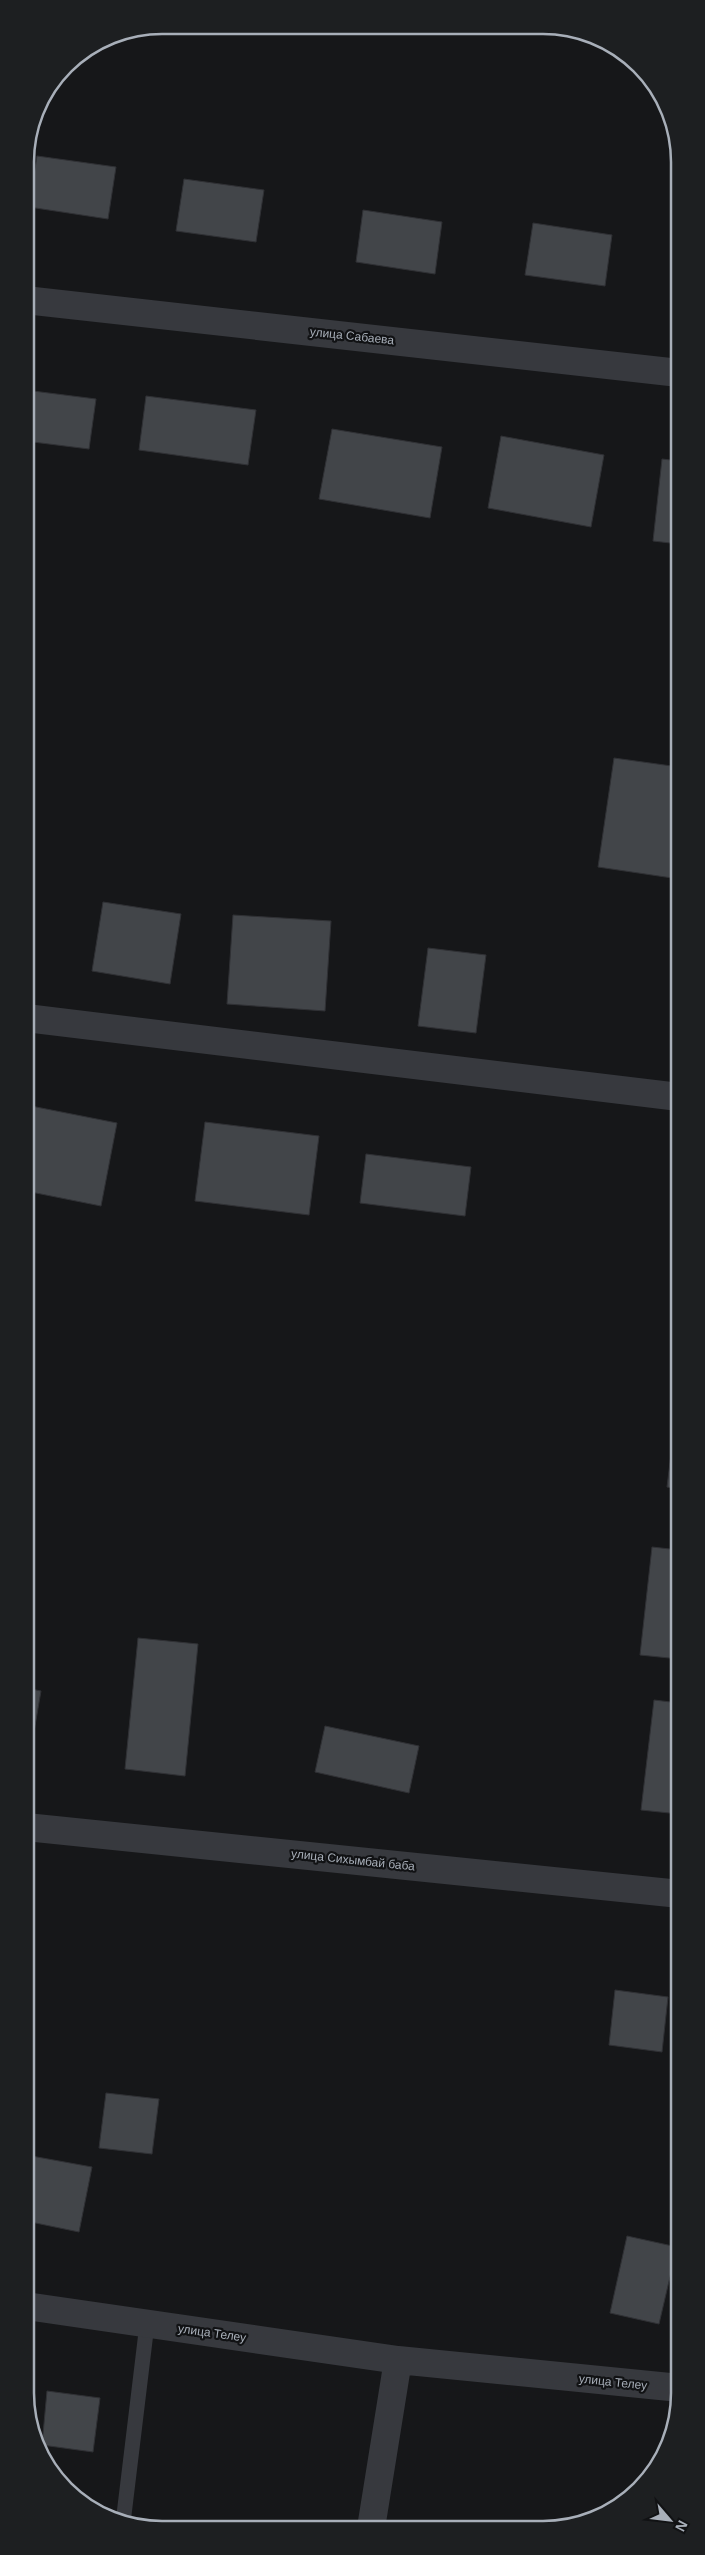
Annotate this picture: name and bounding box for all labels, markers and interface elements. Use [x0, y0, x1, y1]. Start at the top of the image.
street label: улица Сабаева [309, 325, 395, 347]
street label: улица Сихымбай баба [290, 1847, 416, 1873]
street label: улица Телеу [177, 2321, 247, 2345]
street label: улица Телеу [578, 2371, 648, 2393]
north arrow [645, 2495, 695, 2545]
text: N [672, 2518, 691, 2534]

